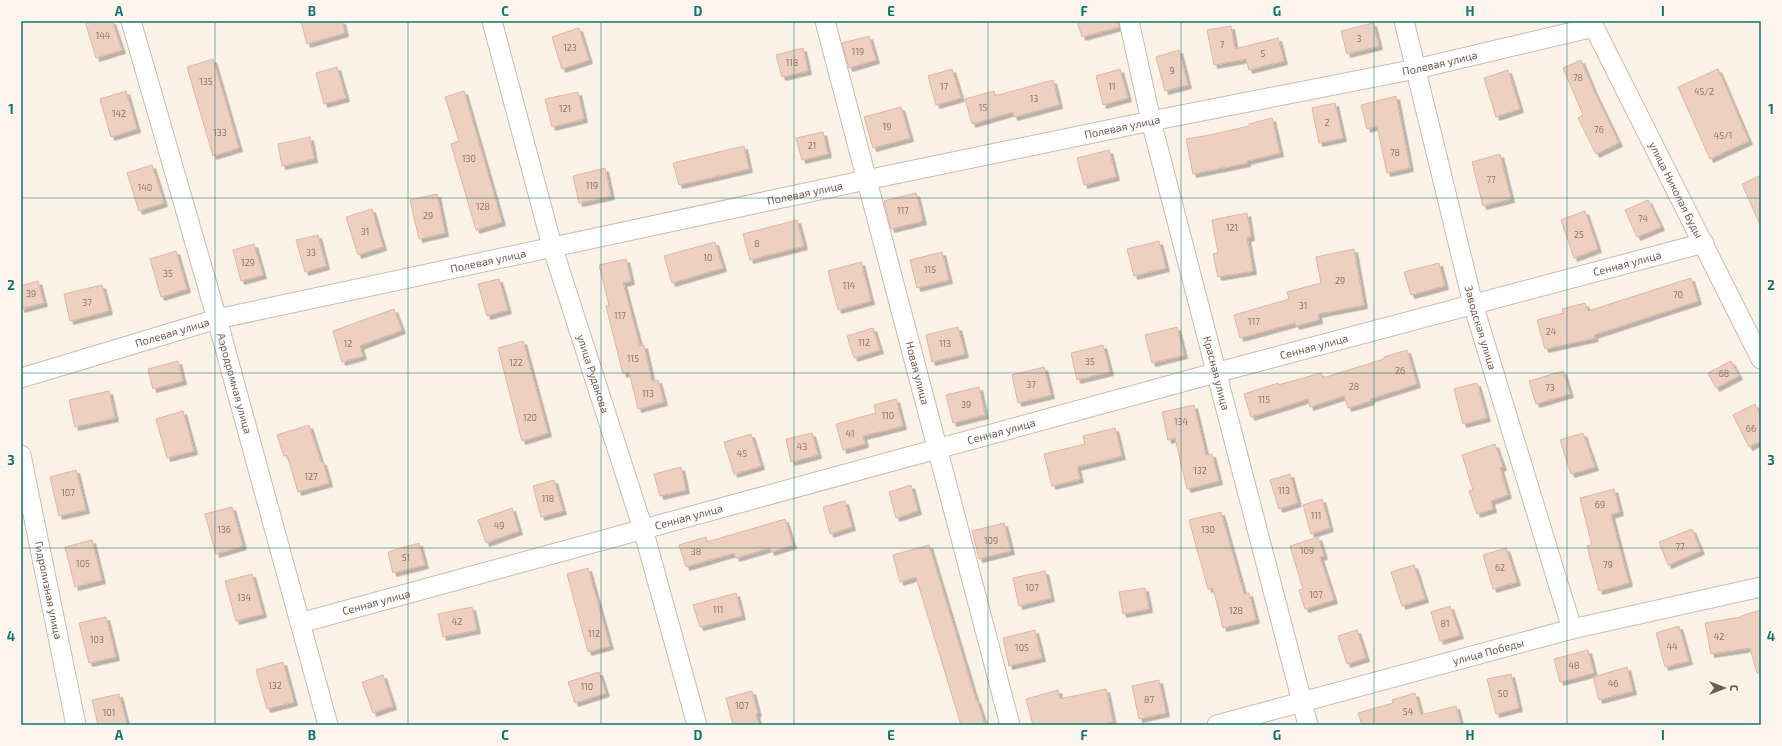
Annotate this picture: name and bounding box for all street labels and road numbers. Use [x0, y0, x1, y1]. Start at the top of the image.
street label: Полевая улица [1401, 48, 1479, 78]
street label: Полевая улица [1083, 112, 1161, 141]
street label: улица Николая Буды [1646, 139, 1706, 240]
street label: Полевая улица [766, 178, 844, 207]
street label: Полевая улица [449, 246, 527, 275]
street label: Сенная улица [1591, 248, 1663, 278]
street label: Заводская улица [1463, 284, 1500, 371]
street label: Полевая улица [133, 315, 211, 349]
street label: Аэродромная улица [215, 331, 255, 435]
street label: Сенная улица [1278, 331, 1350, 361]
street label: улица Рудакова [574, 333, 612, 415]
street label: Красная улица [1201, 335, 1233, 412]
street label: Новая улица [903, 340, 933, 406]
street label: Сенная улица [966, 415, 1037, 446]
street label: Сенная улица [653, 501, 724, 532]
street label: Гидролизная улица [33, 540, 65, 640]
street label: Сенная улица [340, 586, 412, 617]
street label: улица Победы [1451, 635, 1525, 668]

